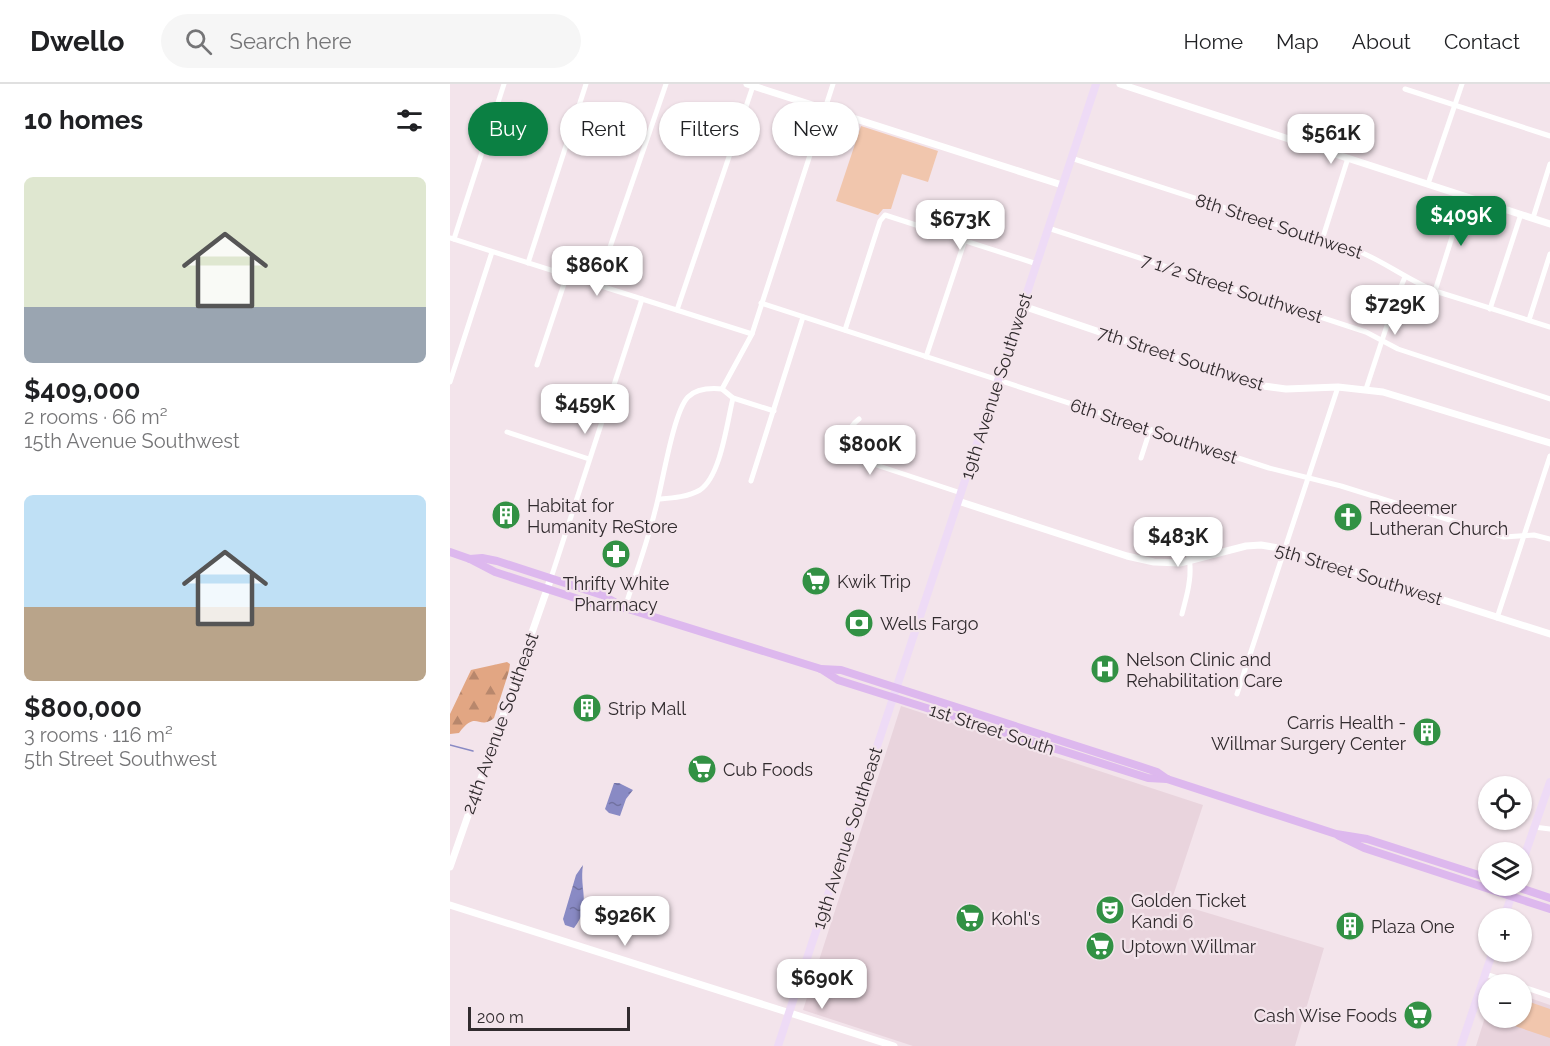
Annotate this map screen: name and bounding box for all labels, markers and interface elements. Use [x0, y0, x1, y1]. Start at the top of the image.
search box [161, 14, 581, 68]
text: Dwello [30, 25, 125, 58]
icon: search [182, 25, 215, 58]
text: Search here [230, 28, 352, 54]
text: Home [1184, 29, 1243, 54]
text: Map [1276, 29, 1319, 54]
text: About [1352, 29, 1411, 54]
text: Contact [1444, 29, 1520, 54]
chip: Buy [468, 102, 548, 156]
chip: Rent [560, 102, 647, 156]
chip: Filters [659, 102, 760, 156]
chip: New [772, 102, 859, 156]
icon: filters [393, 104, 426, 137]
text: 10 homes [24, 105, 143, 135]
pin: $561K [1289, 114, 1373, 165]
text: $561K [1301, 121, 1361, 145]
street label: 8th Street Southwest [1193, 189, 1365, 263]
pin: $409K [1419, 196, 1503, 247]
pin: $673K [918, 200, 1002, 251]
text: $409K [1430, 203, 1492, 227]
text: $673K [930, 207, 990, 231]
icon: home [171, 216, 279, 324]
pin: $860K [555, 246, 639, 297]
street label: 7 1/2 Street Southwest [1139, 249, 1325, 327]
text: $860K [566, 253, 628, 277]
pin: $729K [1353, 285, 1437, 336]
street label: 19th Avenue Southwest [956, 290, 1036, 482]
text: $729K [1365, 292, 1425, 316]
street label: 7th Street Southwest [1095, 321, 1267, 395]
text: $409,000 [24, 375, 141, 405]
pin: $459K [543, 384, 627, 435]
text: $459K [555, 391, 615, 415]
street label: 6th Street Southwest [1068, 394, 1240, 468]
text: 2 rooms · 66 m² [24, 405, 167, 429]
pin: $800K [828, 425, 912, 476]
text: 15th Avenue Southwest [24, 429, 240, 453]
text: $800K [839, 432, 901, 456]
place label: Habitat for Humanity ReStore [527, 495, 678, 537]
place label: Redeemer Lutheran Church [1369, 497, 1508, 539]
building icon: Habitat for Humanity ReStore [490, 499, 522, 531]
church icon: Redeemer Lutheran Church [1332, 501, 1364, 533]
pin: $483K [1136, 517, 1220, 568]
text: $483K [1148, 524, 1208, 548]
icon: home [171, 534, 279, 642]
pharmacy icon: Thrifty White Pharmacy [600, 538, 632, 570]
street label: 5th Street Southwest [1273, 539, 1445, 609]
supermarket icon: Kwik Trip [800, 565, 832, 597]
place label: Kwik Trip [837, 571, 911, 592]
place label: Thrifty White Pharmacy [563, 573, 670, 615]
bank icon: Wells Fargo [843, 607, 875, 639]
place label: Wells Fargo [880, 613, 979, 634]
street label: 24th Avenue Southeast [457, 629, 543, 817]
place label: Nelson Clinic and Rehabilitation Care [1126, 649, 1283, 691]
hospital icon: Nelson Clinic and Rehabilitation Care [1089, 653, 1121, 685]
building icon: Strip Mall [571, 692, 603, 724]
text: $800,000 [24, 693, 142, 723]
place label: Strip Mall [608, 698, 686, 719]
street label: 1st Street South [927, 699, 1057, 759]
place label: Carris Health - Willmar Surgery Center [1211, 712, 1407, 754]
building icon: Carris Health - Willmar Surgery Center [1411, 716, 1443, 748]
text: 3 rooms · 116 m² [24, 723, 173, 747]
street label: 19th Avenue Southeast [808, 744, 886, 932]
text: 5th Street Southwest [24, 747, 217, 771]
supermarket icon: Cub Foods [686, 753, 718, 785]
place label: Cub Foods [723, 759, 813, 780]
map controls [1478, 776, 1532, 1028]
button: locate [1478, 776, 1532, 830]
button: layers [1478, 842, 1532, 896]
place label: Golden Ticket Kandi 6 [1131, 890, 1246, 932]
theatre icon: Golden Ticket Kandi 6 [1094, 894, 1126, 926]
pin: $926K [583, 896, 667, 947]
supermarket icon: Kohl's [954, 902, 986, 934]
text: $926K [594, 903, 656, 927]
place label: Kohl's [991, 908, 1040, 929]
button: + [1478, 908, 1532, 962]
building icon: Plaza One [1334, 910, 1366, 942]
place label: Plaza One [1371, 916, 1455, 937]
supermarket icon: Uptown Willmar [1084, 930, 1116, 962]
place label: Uptown Willmar [1121, 936, 1257, 957]
pin: $690K [780, 959, 864, 1010]
text: $690K [791, 966, 853, 990]
button: − [1478, 974, 1532, 1028]
supermarket icon: Cash Wise Foods [1402, 999, 1434, 1031]
scale bar [468, 1004, 630, 1032]
place label: Cash Wise Foods [1254, 1005, 1397, 1026]
text: 200 m [477, 1008, 524, 1027]

